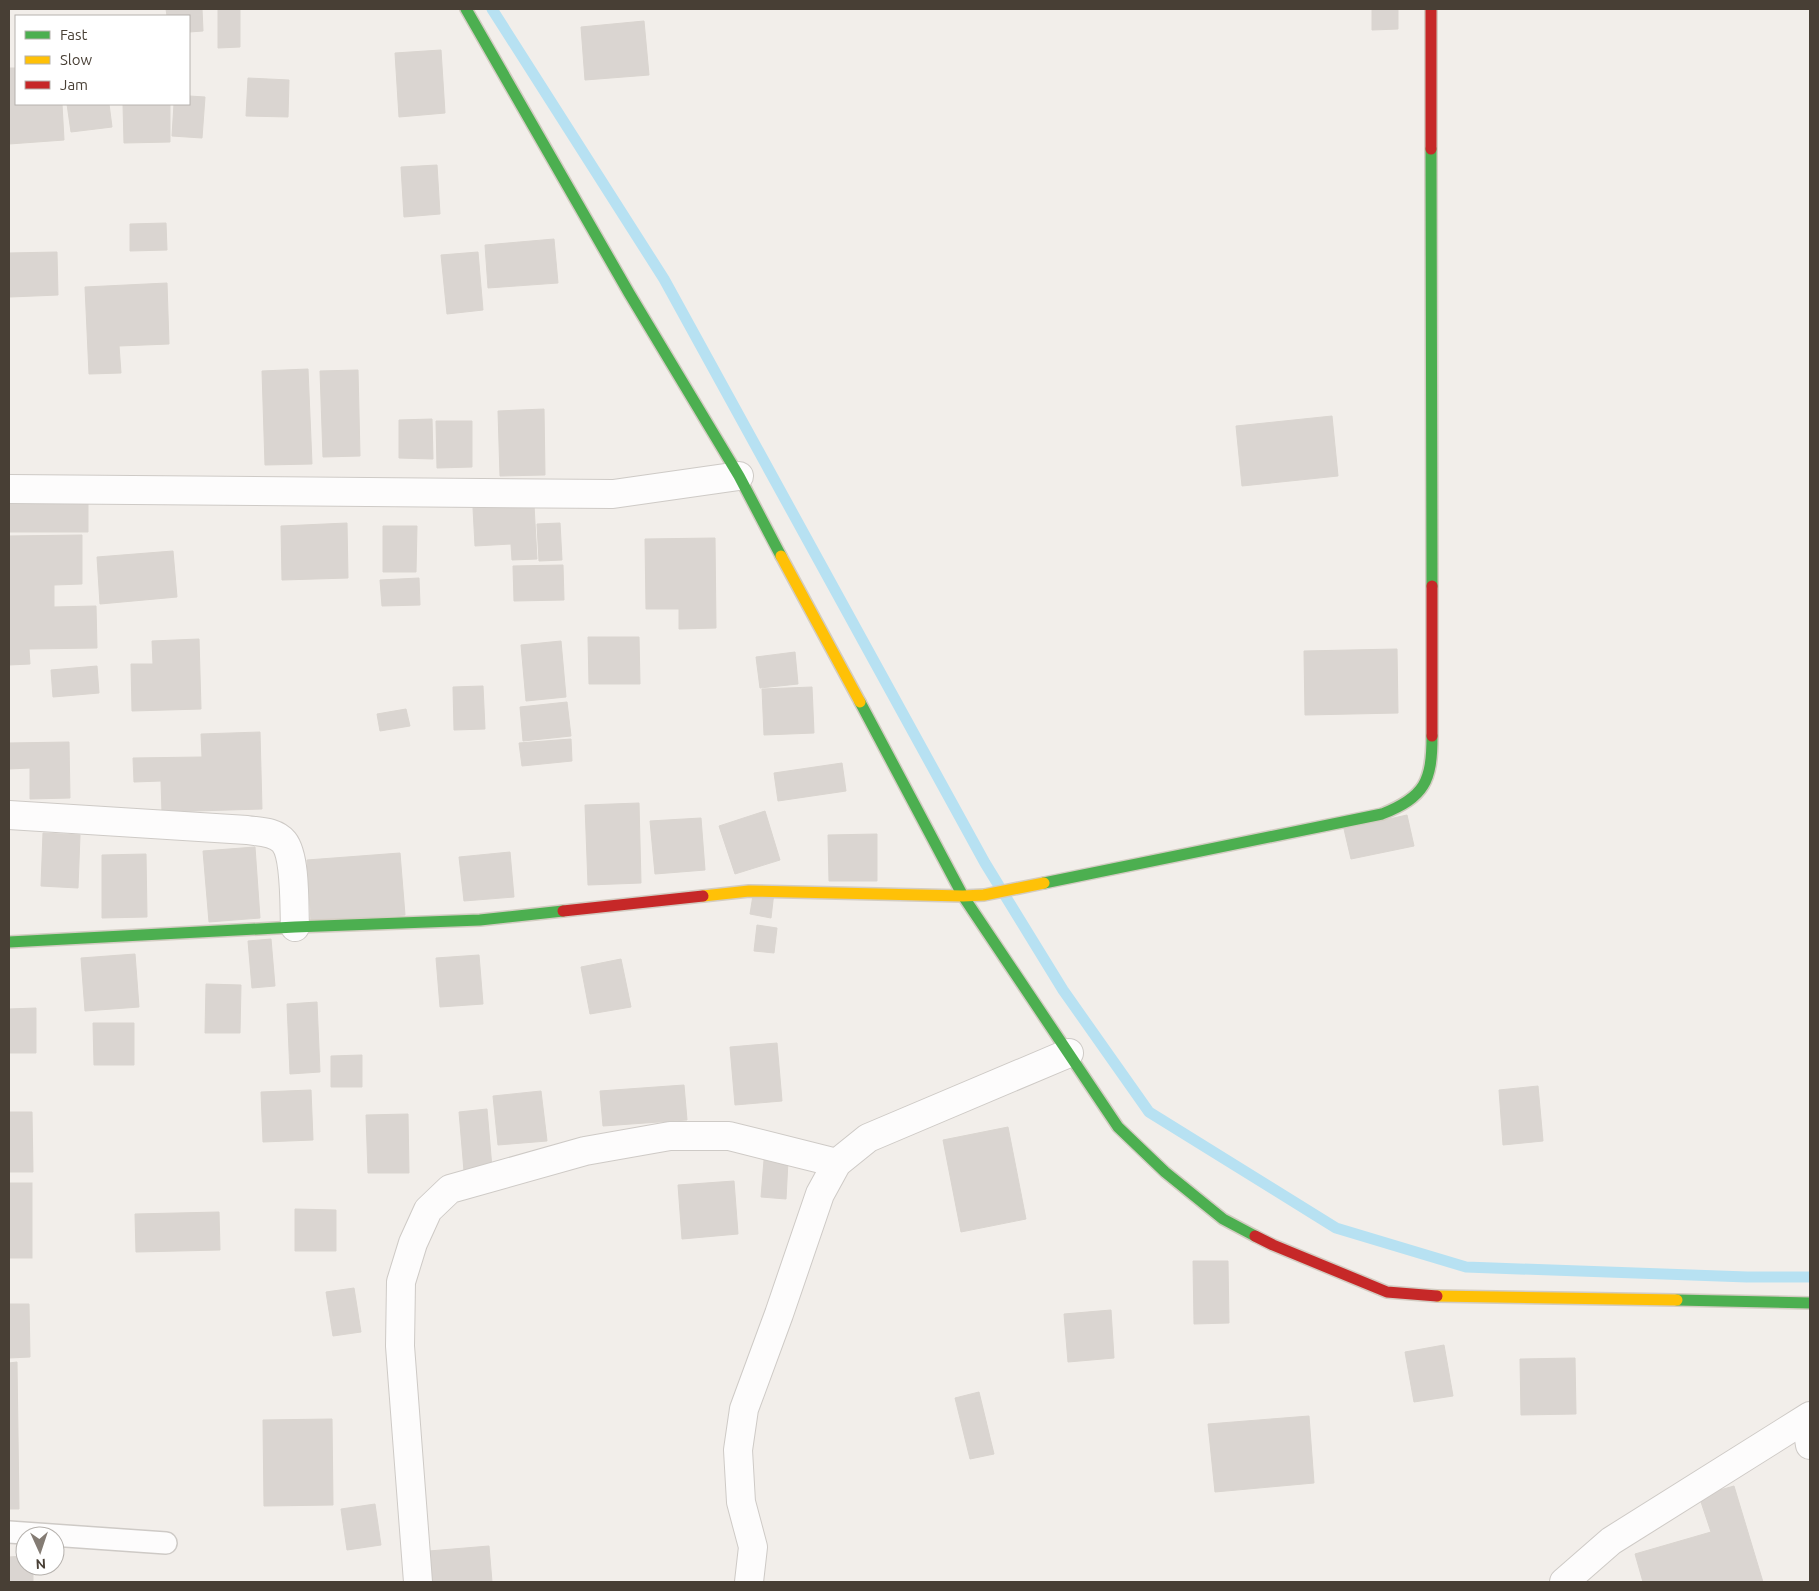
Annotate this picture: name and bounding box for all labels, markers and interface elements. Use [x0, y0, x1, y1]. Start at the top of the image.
legend [15, 15, 190, 105]
text: Fast [60, 26, 88, 43]
text: Slow [60, 51, 93, 68]
text: Jam [60, 76, 88, 93]
north arrow [15, 1526, 65, 1576]
text: N [35, 1556, 46, 1572]

